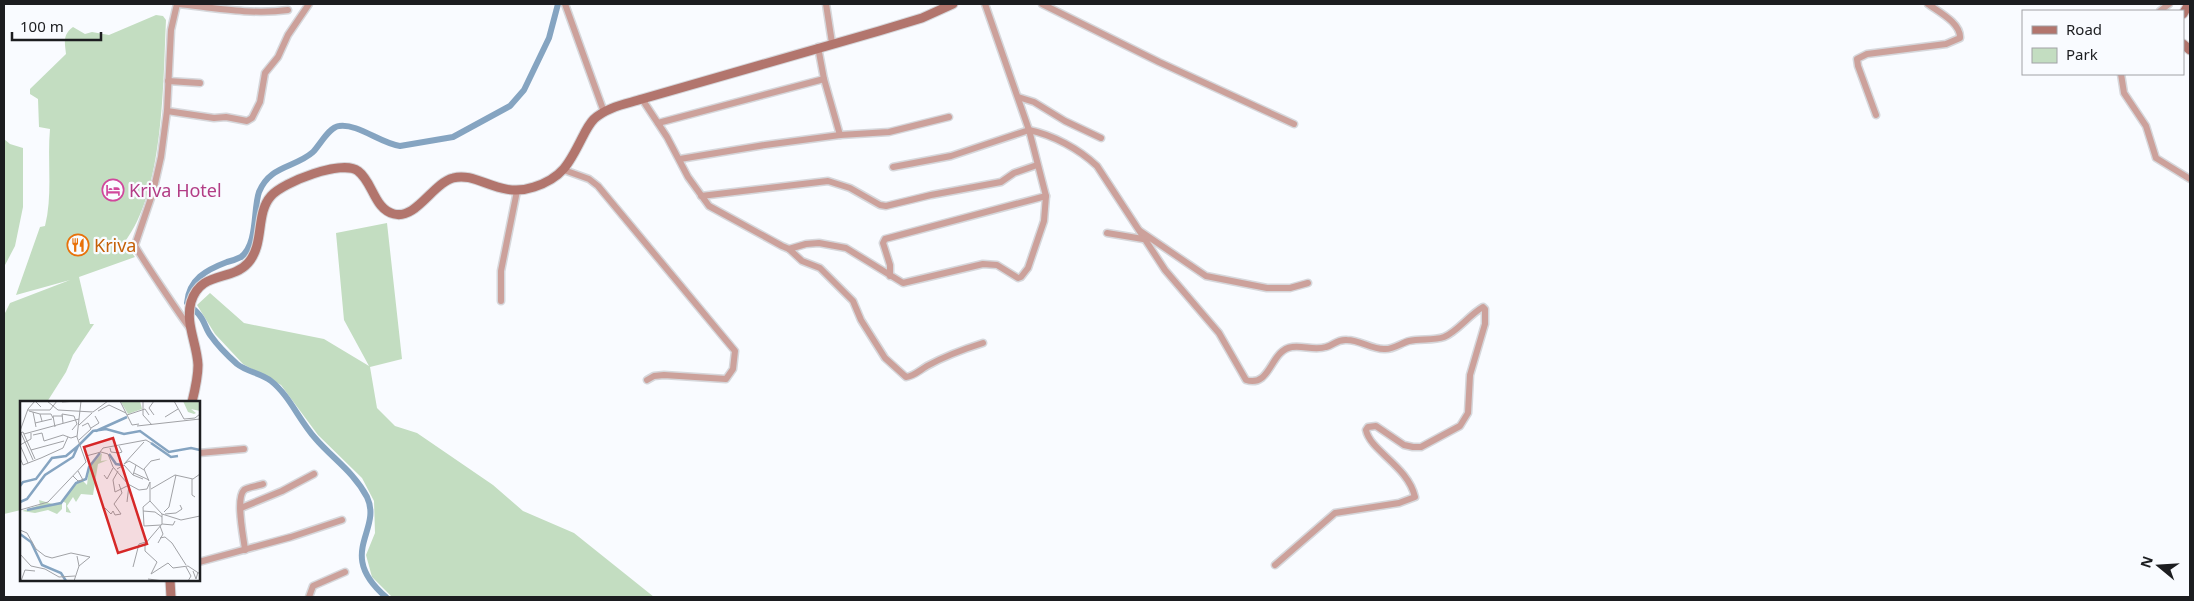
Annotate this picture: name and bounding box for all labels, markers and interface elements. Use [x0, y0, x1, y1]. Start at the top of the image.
scale bar [12, 10, 101, 42]
legend [2022, 10, 2184, 75]
text: 100 m [20, 16, 64, 36]
text: Road [2066, 19, 2102, 39]
text: Park [2066, 44, 2098, 64]
hotel icon: Kriva Hotel [101, 178, 125, 202]
place label: Kriva Hotel [129, 178, 222, 202]
restaurant icon: Kriva [66, 233, 90, 257]
place label: Kriva [94, 233, 136, 257]
inset map [20, 401, 200, 581]
north arrow [2134, 541, 2184, 591]
text: N [2135, 553, 2157, 570]

